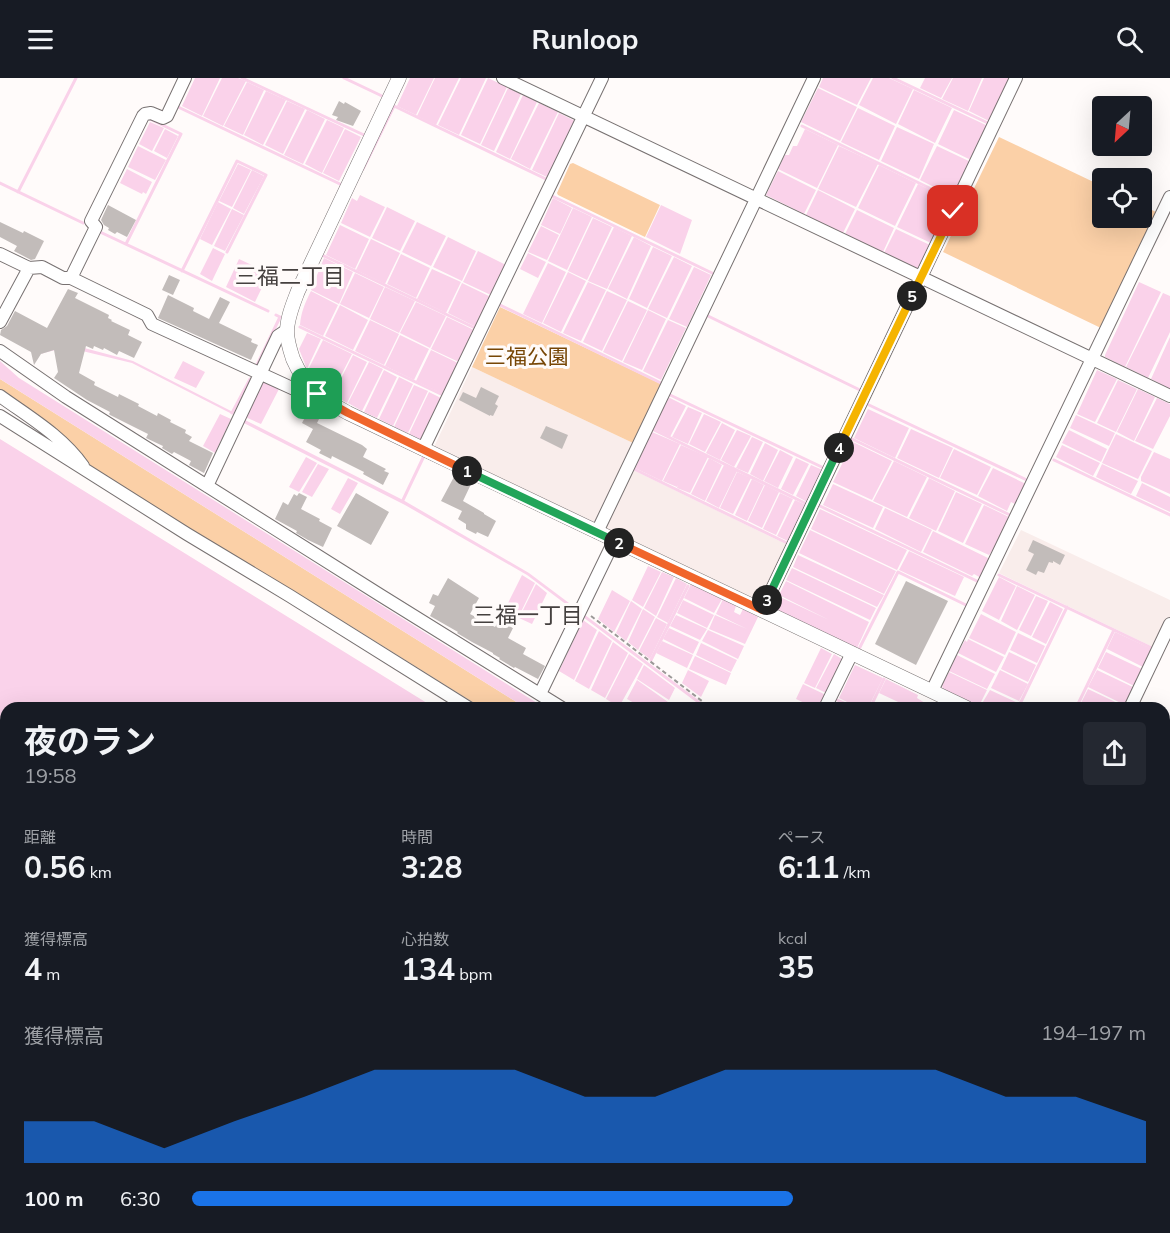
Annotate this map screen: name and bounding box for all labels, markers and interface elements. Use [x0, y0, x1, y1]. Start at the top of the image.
text: Runloop [531, 22, 639, 56]
icon: menu [24, 23, 57, 56]
icon: search [1113, 23, 1146, 56]
north arrow [1092, 96, 1152, 156]
map controls [1092, 96, 1152, 228]
button: locate [1092, 168, 1152, 228]
pin [927, 185, 978, 236]
icon: check [936, 194, 969, 227]
district label: 三福二丁目 [235, 262, 345, 290]
pin: 5 [897, 281, 927, 311]
text: 5 [907, 286, 917, 306]
park label: 三福公園 [485, 343, 569, 369]
pin [291, 368, 342, 419]
icon: arrive [300, 377, 333, 410]
pin: 4 [824, 433, 854, 463]
text: 4 [834, 438, 844, 458]
pin: 1 [452, 456, 482, 486]
text: 1 [462, 461, 472, 481]
pin: 2 [604, 528, 634, 558]
text: 2 [614, 533, 624, 553]
pin: 3 [752, 585, 782, 615]
text: 3 [762, 590, 772, 610]
district label: 三福一丁目 [473, 601, 583, 629]
text: 夜のラン [24, 720, 156, 761]
button: share [1083, 722, 1146, 785]
text: 19:58 [24, 763, 77, 788]
text: 距離 [24, 827, 56, 847]
text: 時間 [401, 827, 433, 847]
text: ペース [778, 827, 825, 847]
text: 0.56 [24, 848, 85, 886]
text: 3:28 [401, 848, 462, 886]
text: 6:11 [778, 848, 839, 886]
text: km [85, 862, 112, 882]
text: /km [839, 862, 870, 882]
text: kcal [778, 928, 807, 948]
text: 獲得標高 [24, 929, 88, 949]
text: 心拍数 [401, 929, 449, 949]
text: 35 [778, 948, 814, 986]
text: 4 [24, 950, 42, 988]
text: 134 [401, 950, 455, 988]
text: m [42, 964, 60, 984]
text: bpm [455, 964, 492, 984]
text: 194–197 m [1041, 1020, 1146, 1045]
text: 獲得標高 [24, 1023, 104, 1048]
text: 100 m [24, 1186, 83, 1211]
text: 6:30 [120, 1186, 161, 1211]

